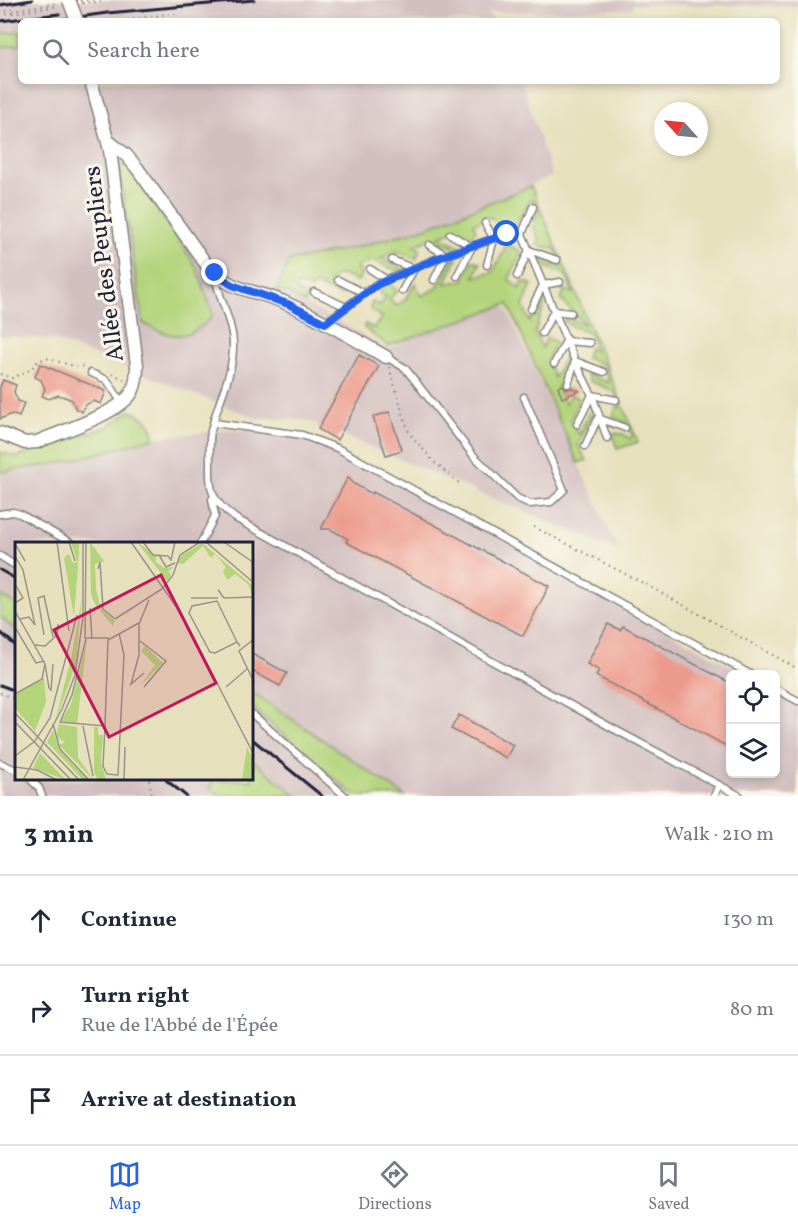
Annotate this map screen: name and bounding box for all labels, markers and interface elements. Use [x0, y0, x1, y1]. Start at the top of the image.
search box [18, 18, 780, 84]
icon: search [39, 35, 72, 68]
text: Search here [87, 36, 200, 67]
north arrow [654, 102, 708, 156]
street label: Allée des Peupliers [76, 164, 134, 363]
route start [493, 220, 519, 246]
route end [201, 259, 227, 285]
inset map [15, 542, 254, 781]
map controls [726, 670, 780, 778]
button: locate [726, 670, 780, 724]
button: layers [726, 724, 780, 778]
text: 3 min [24, 817, 94, 853]
text: Walk · 210 m [664, 821, 774, 849]
icon: ahead [24, 904, 57, 937]
text: Continue [81, 905, 177, 936]
text: 130 m [723, 906, 774, 934]
text: Turn right [81, 981, 189, 1012]
icon: right [24, 994, 57, 1027]
text: 80 m [730, 996, 774, 1024]
text: Rue de l'Abbé de l'Épée [81, 1012, 278, 1040]
icon: arrive [24, 1084, 57, 1117]
text: Arrive at destination [81, 1085, 297, 1116]
tab: Map [108, 1158, 141, 1216]
tab: Directions [358, 1158, 432, 1216]
tab: Saved [648, 1158, 690, 1216]

